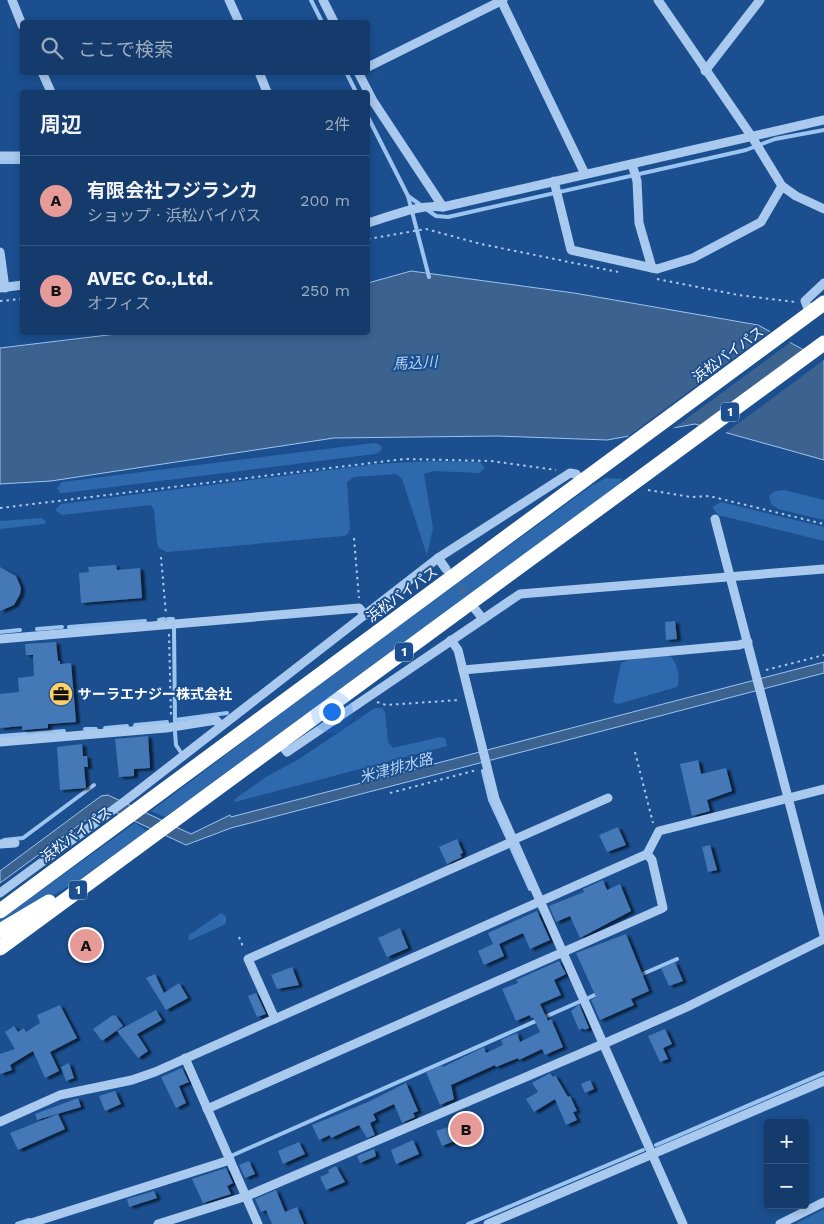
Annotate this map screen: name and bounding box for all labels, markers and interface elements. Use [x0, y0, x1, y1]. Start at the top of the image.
search box [20, 20, 370, 75]
icon: search [38, 34, 66, 62]
text: ここで検索 [78, 38, 173, 61]
text: 周辺 [40, 112, 82, 137]
text: 2件 [325, 115, 350, 134]
text: 有限会社フジランカ [87, 179, 258, 202]
text: A [51, 191, 61, 210]
text: 200 m [300, 191, 350, 210]
text: ショップ · 浜松バイパス [87, 206, 261, 225]
text: AVEC Co.,Ltd. [87, 267, 214, 290]
text: B [51, 281, 61, 300]
text: 250 m [301, 281, 350, 300]
text: オフィス [87, 294, 151, 313]
street label: 浜松バイパス [689, 323, 767, 385]
water label: 馬込川 [392, 353, 440, 373]
road number: 1 [721, 402, 739, 422]
street label: 浜松バイパス [363, 563, 441, 625]
road number: 1 [395, 642, 413, 662]
office icon: サーラエナジー株式会社 [48, 681, 74, 707]
place label: サーラエナジー株式会社 [78, 686, 232, 702]
your location [319, 699, 345, 725]
water label: 米津排水路 [357, 749, 436, 786]
street label: 浜松バイパス [37, 803, 115, 865]
road number: 1 [69, 880, 87, 900]
pin: A [70, 926, 102, 964]
pin: B [450, 1110, 482, 1148]
map controls [764, 1119, 809, 1209]
button: + [764, 1119, 809, 1164]
button: − [764, 1164, 809, 1209]

